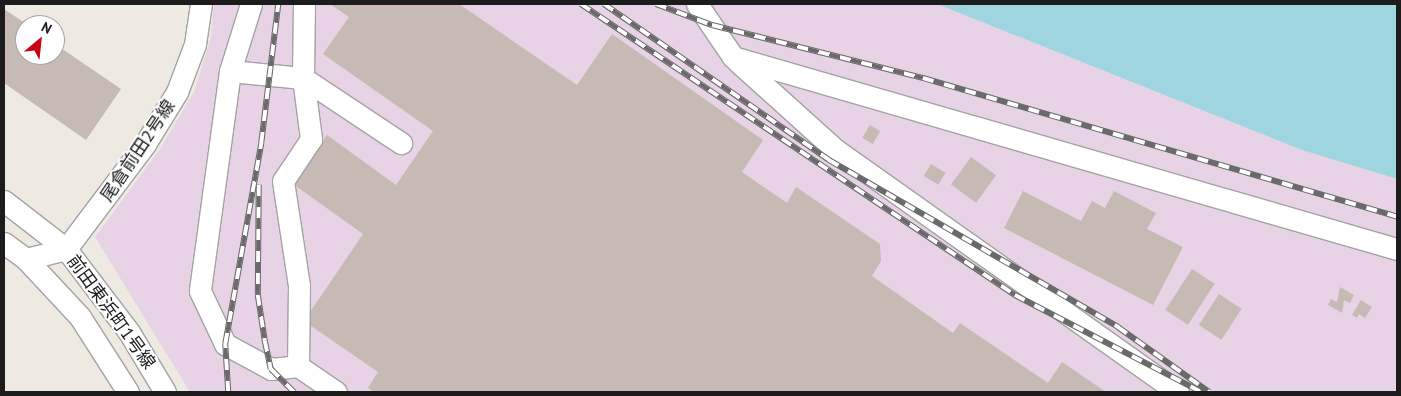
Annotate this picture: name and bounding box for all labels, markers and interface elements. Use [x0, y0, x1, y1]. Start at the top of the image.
north arrow [15, 15, 65, 65]
text: N [38, 18, 55, 38]
street label: 尾倉前田2号線 [96, 96, 180, 206]
street label: 前田東浜町1号線 [62, 251, 160, 373]

